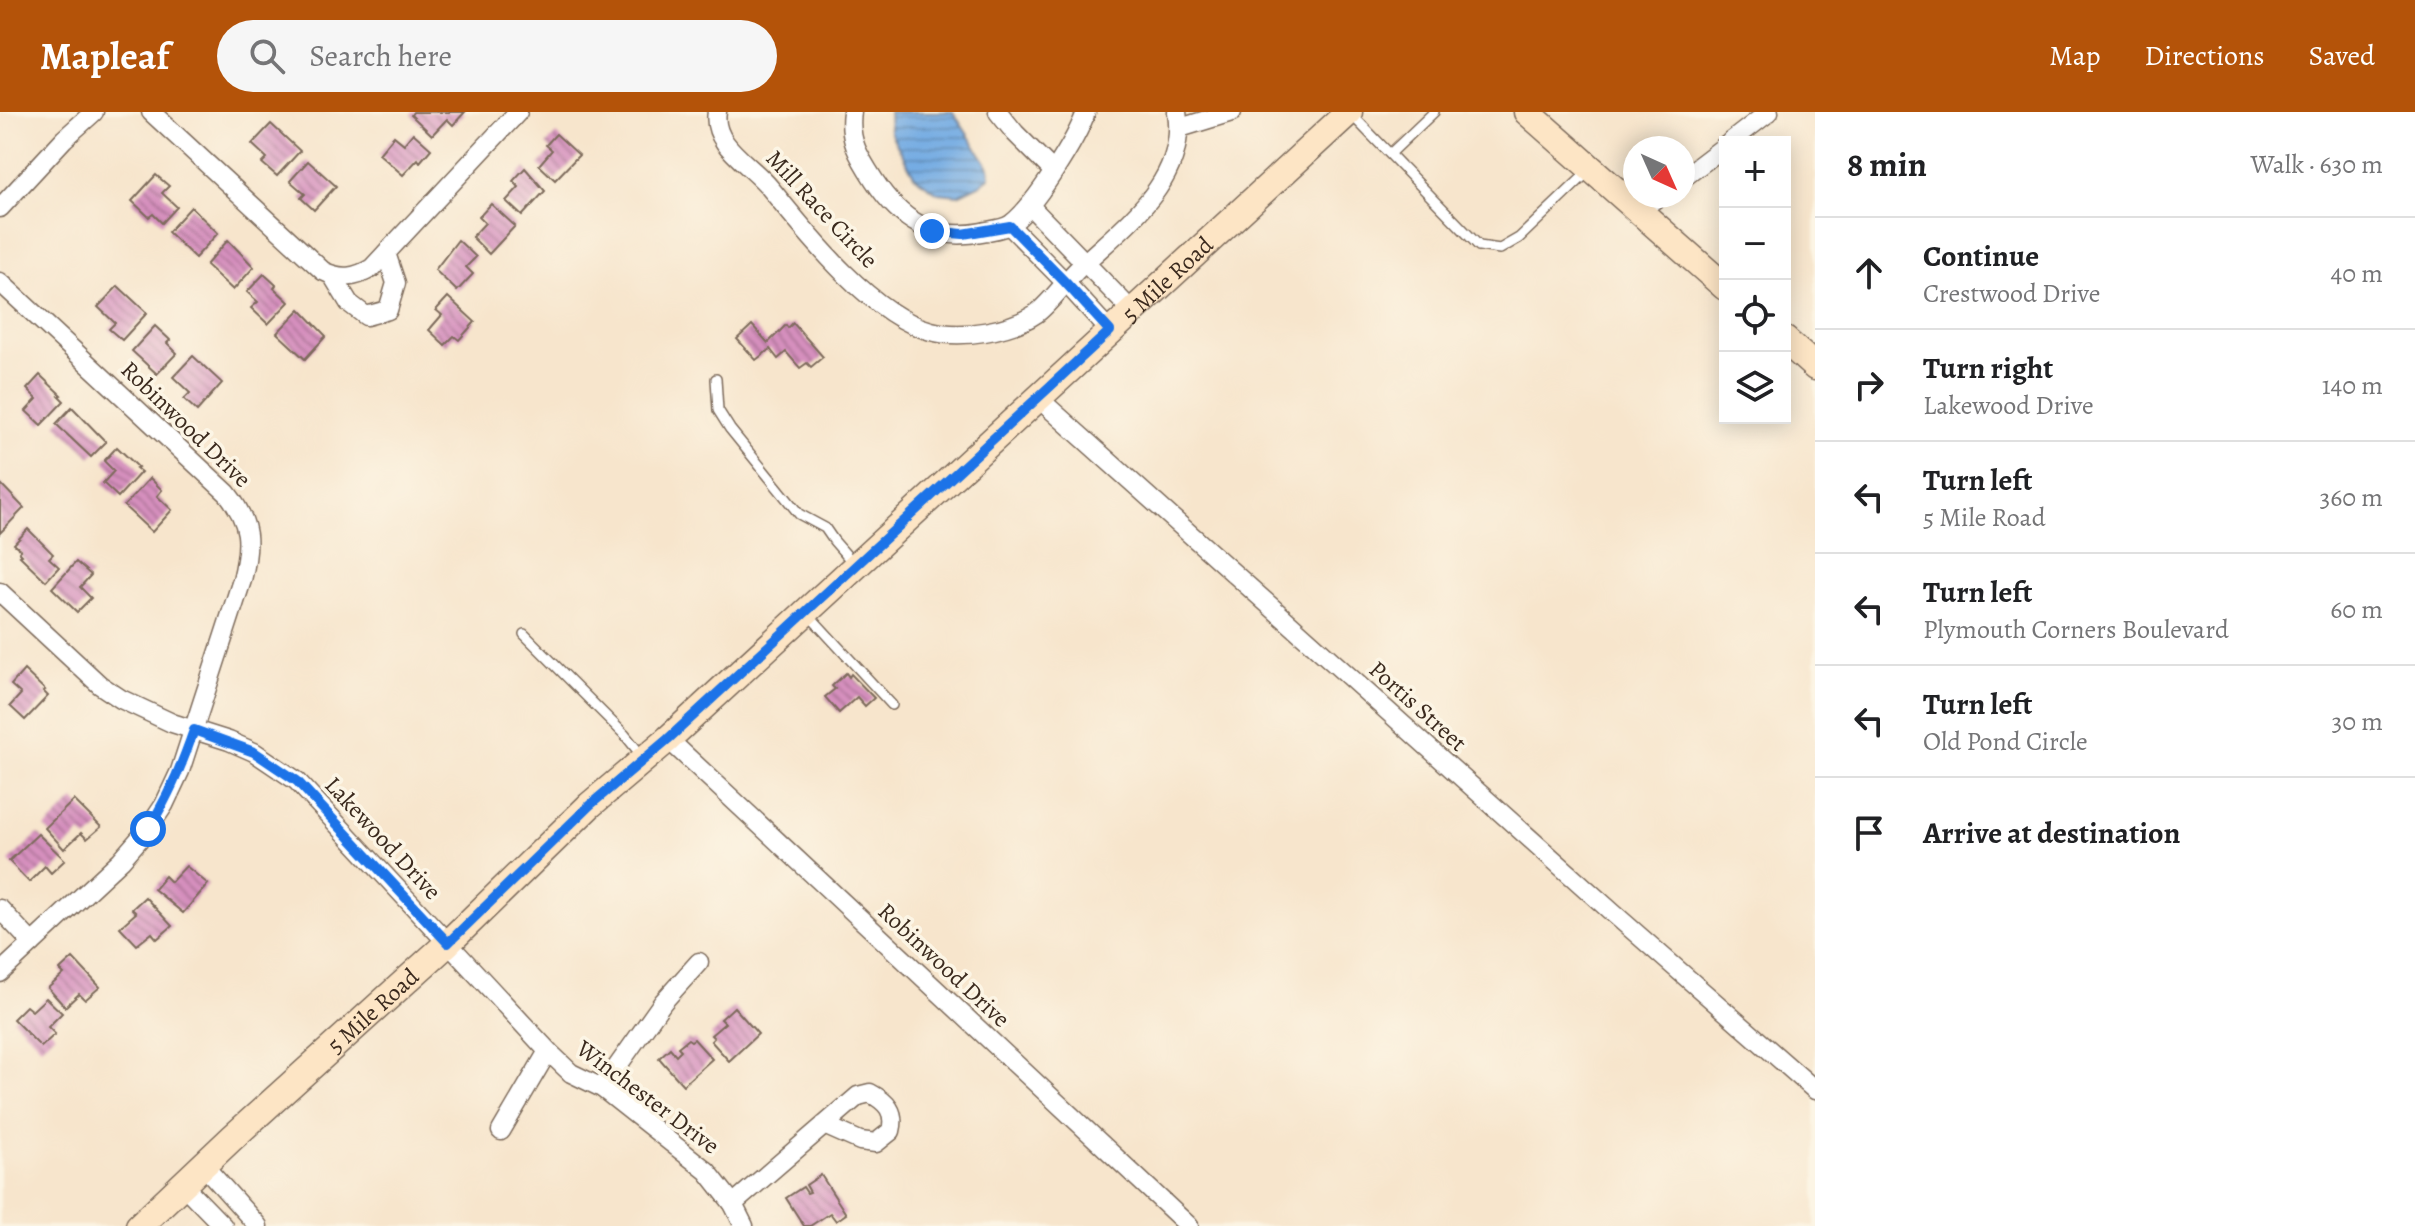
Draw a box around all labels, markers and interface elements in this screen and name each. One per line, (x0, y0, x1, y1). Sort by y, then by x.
search box (217, 20, 777, 92)
text: Mapleaf (40, 30, 169, 82)
icon: search (245, 34, 289, 78)
text: Search here (309, 36, 452, 76)
text: Map (2049, 37, 2100, 75)
text: Directions (2144, 37, 2265, 75)
text: Saved (2309, 37, 2375, 75)
north arrow (1623, 136, 1695, 208)
map controls (1719, 136, 1791, 424)
button: + (1719, 136, 1791, 208)
text: 8 min (1847, 141, 1927, 188)
street label: Mill Race Circle (759, 143, 885, 275)
text: Walk · 630 m (2251, 147, 2383, 182)
button: − (1719, 208, 1791, 280)
route end (914, 213, 950, 249)
street label: 5 Mile Road (1115, 229, 1220, 329)
text: Continue (1923, 236, 2039, 276)
icon: ahead (1847, 251, 1891, 295)
text: 40 m (2331, 256, 2383, 291)
text: Crestwood Drive (1923, 276, 2100, 311)
button: locate (1719, 280, 1791, 352)
text: Turn right (1923, 348, 2053, 388)
button: layers (1719, 352, 1791, 424)
street label: Robinwood Drive (114, 354, 258, 494)
icon: right (1847, 363, 1891, 407)
text: 140 m (2322, 368, 2383, 403)
text: Lakewood Drive (1923, 388, 2094, 423)
text: Turn left (1923, 460, 2032, 500)
icon: left (1847, 475, 1891, 519)
text: 360 m (2320, 480, 2383, 515)
text: 5 Mile Road (1923, 500, 2046, 535)
text: Turn left (1923, 572, 2032, 612)
icon: left (1847, 587, 1891, 631)
text: 60 m (2330, 592, 2383, 627)
text: Plymouth Corners Boulevard (1923, 612, 2229, 647)
street label: Portis Street (1362, 653, 1474, 759)
text: Turn left (1923, 684, 2032, 724)
icon: left (1847, 699, 1891, 743)
text: 30 m (2332, 704, 2383, 739)
text: Old Pond Circle (1923, 724, 2088, 759)
street label: Lakewood Drive (318, 769, 448, 907)
route start (130, 811, 166, 847)
icon: arrive (1847, 811, 1891, 855)
text: Arrive at destination (1923, 813, 2180, 853)
street label: Robinwood Drive (871, 895, 1017, 1035)
street label: 5 Mile Road (320, 961, 426, 1061)
street label: Winchester Drive (569, 1032, 726, 1161)

